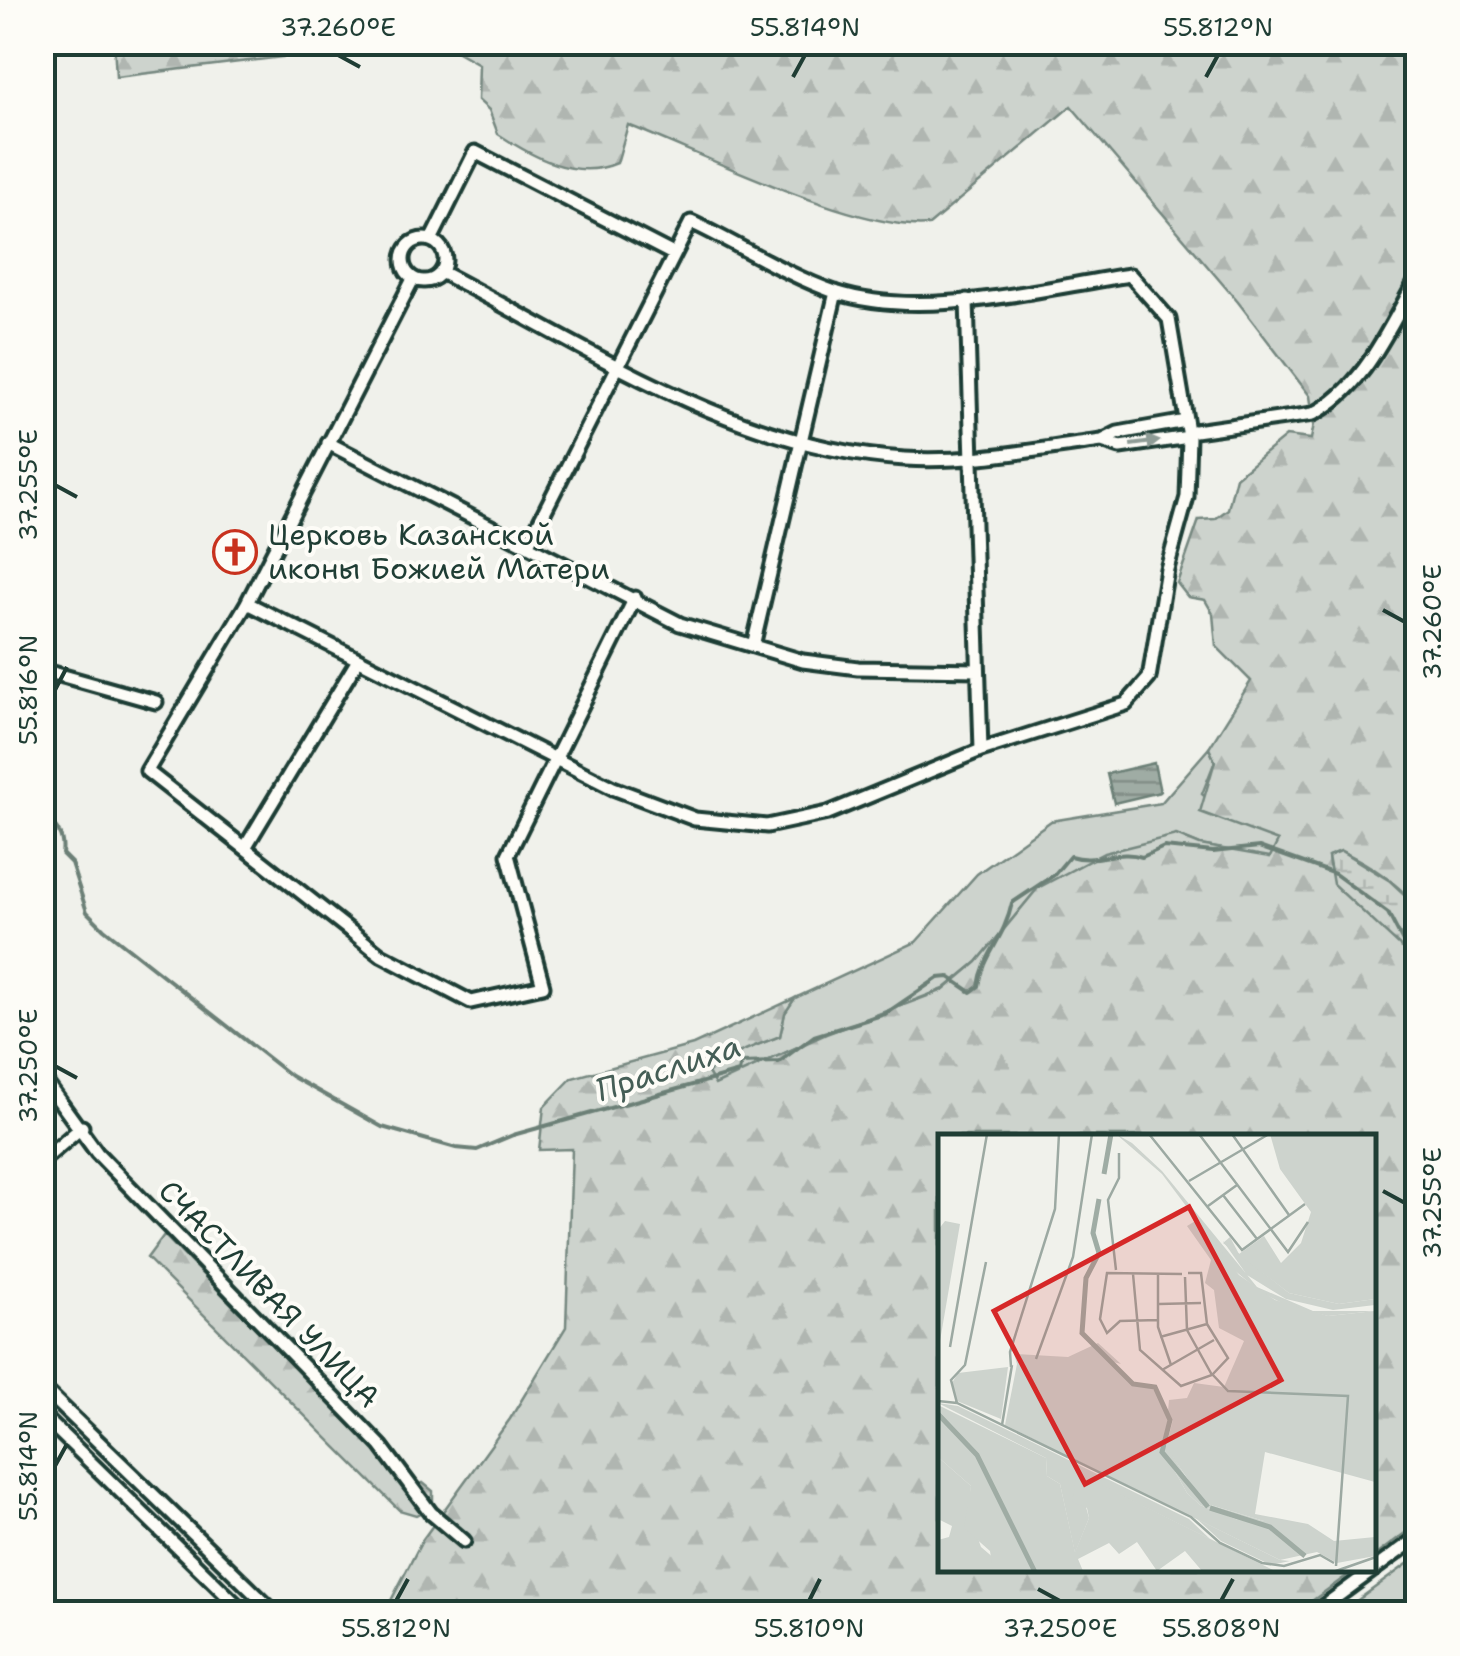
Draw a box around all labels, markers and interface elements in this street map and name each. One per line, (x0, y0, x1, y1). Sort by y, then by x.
text: 37.260°E (280, 10, 396, 44)
text: 55.814°N (750, 10, 860, 44)
text: 55.812°N (1163, 10, 1273, 44)
text: 37.255°E (11, 429, 45, 541)
one-way arrow (1130, 435, 1162, 451)
place label: Церковь Казанской иконы Божией Матери (268, 514, 610, 589)
church icon: Церковь Казанской иконы Божией Матери (212, 529, 258, 575)
text: 37.260°E (1415, 564, 1449, 680)
text: 55.816°N (11, 635, 45, 745)
text: 37.250°E (11, 1009, 45, 1123)
water label: Праслиха (590, 1024, 746, 1111)
inset map (938, 1134, 1375, 1571)
text: 37.255°E (1415, 1147, 1449, 1259)
street label: СЧАСТЛИВАЯ УЛИЦА (150, 1171, 389, 1417)
text: 55.814°N (11, 1411, 45, 1521)
text: 55.812°N (341, 1611, 451, 1645)
text: 55.810°N (754, 1611, 864, 1645)
text: 37.250°E (1003, 1611, 1117, 1645)
text: 55.808°N (1162, 1611, 1280, 1645)

